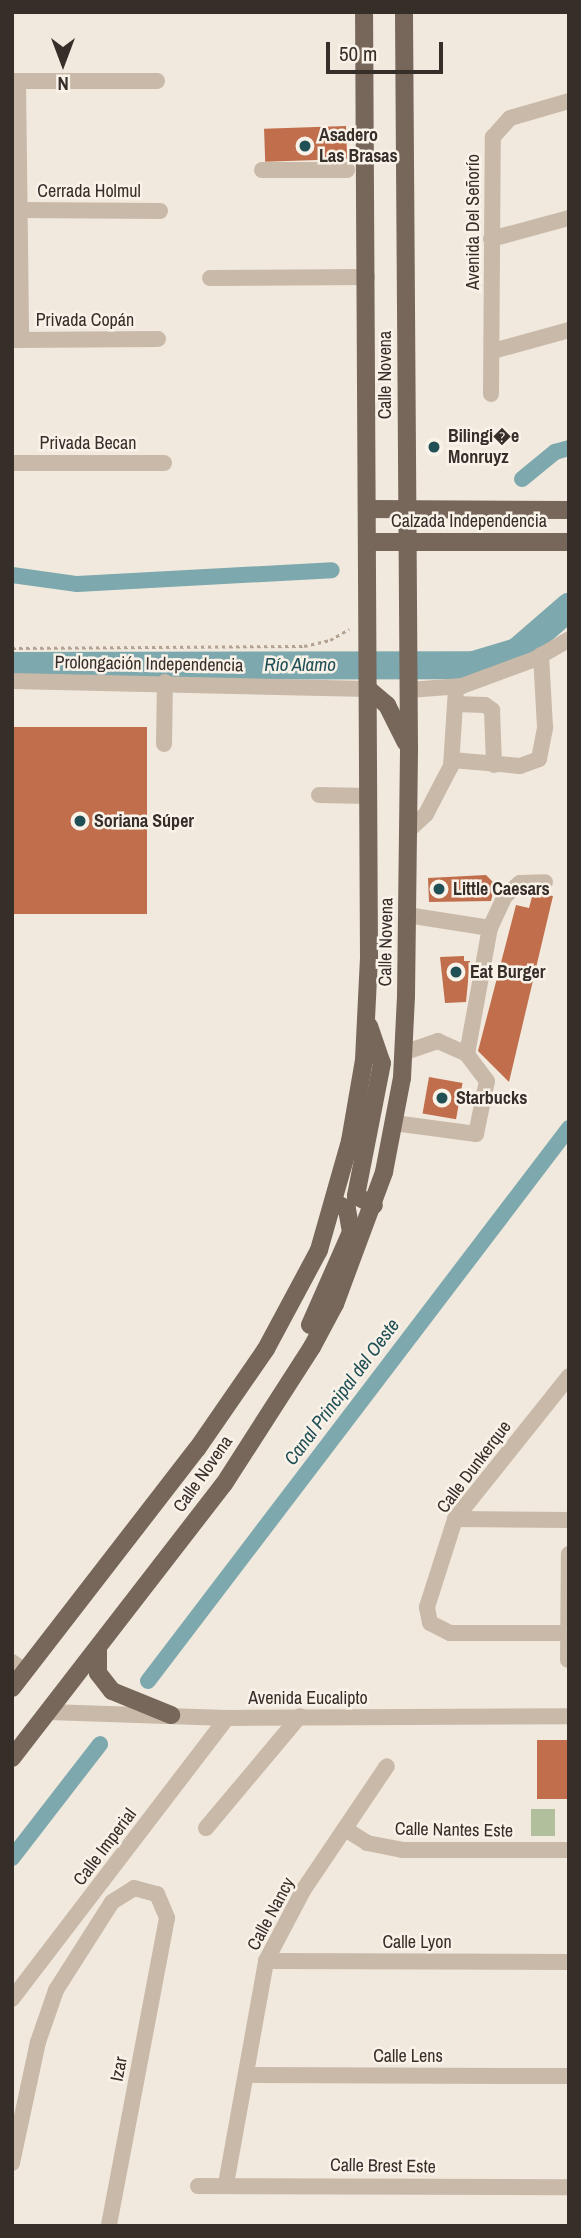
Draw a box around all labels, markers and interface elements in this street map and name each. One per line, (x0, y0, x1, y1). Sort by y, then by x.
north arrow (28, 28, 98, 98)
scale bar (329, 28, 446, 72)
text: 50 m (339, 39, 377, 68)
text: N (57, 71, 69, 97)
place label: Asadero Las Brasas (319, 125, 398, 168)
marker: Asadero Las Brasas (297, 138, 313, 154)
street label: Avenida Del Señorío (462, 154, 484, 290)
street label: Cerrada Holmul (37, 180, 141, 202)
street label: Privada Copán (36, 309, 134, 331)
street label: Calle Novena (374, 331, 396, 419)
place label: Bilingi�e Monruyz (448, 426, 519, 468)
street label: Privada Becan (40, 432, 136, 454)
marker: Bilingi�e Monruyz (426, 439, 442, 455)
street label: Calzada Independencia (391, 510, 547, 532)
street label: Prolongación Independencia (54, 652, 244, 676)
water label: Río Alamo (264, 654, 336, 676)
place label: Soriana Súper (94, 810, 194, 832)
marker: Soriana Súper (72, 813, 88, 829)
place label: Little Caesars (453, 878, 550, 900)
marker: Little Caesars (431, 881, 447, 897)
street label: Calle Novena (374, 898, 398, 986)
place label: Eat Burger (470, 961, 545, 983)
marker: Eat Burger (448, 964, 464, 980)
place label: Starbucks (456, 1087, 527, 1109)
marker: Starbucks (434, 1090, 450, 1106)
water label: Canal Principal del Oeste (279, 1314, 405, 1470)
street label: Calle Dunkerque (432, 1417, 516, 1517)
street label: Calle Novena (169, 1432, 237, 1516)
street label: Avenida Eucalipto (248, 1687, 368, 1709)
street label: Calle Imperial (69, 1804, 141, 1890)
street label: Calle Nantes Este (395, 1818, 513, 1842)
street label: Calle Nancy (243, 1874, 299, 1954)
street label: Calle Lyon (382, 1931, 452, 1953)
street label: Calle Lens (373, 2045, 443, 2067)
street label: Izar (106, 2055, 132, 2083)
street label: Calle Brest Este (330, 2154, 436, 2178)

